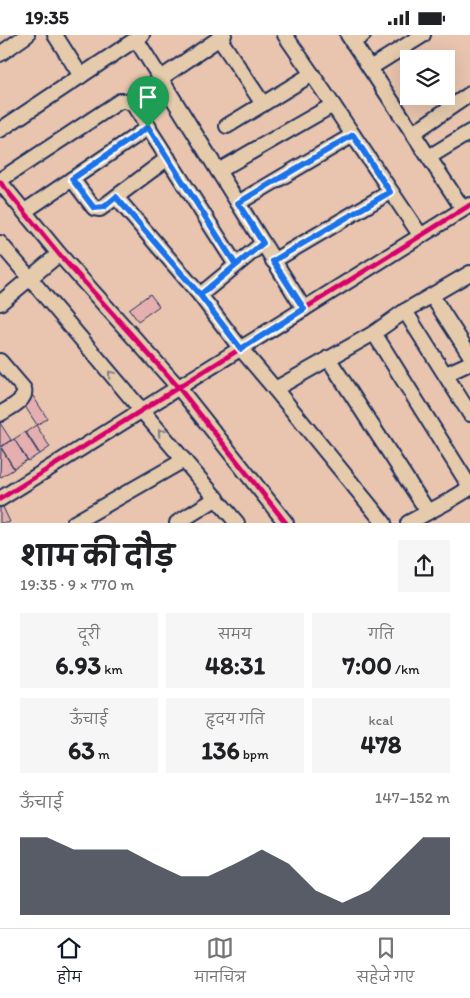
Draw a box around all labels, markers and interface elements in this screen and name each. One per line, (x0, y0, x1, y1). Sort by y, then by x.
text: 19:35 (25, 6, 69, 29)
map controls (400, 50, 455, 105)
button: layers (400, 50, 455, 105)
pin (127, 76, 169, 127)
icon: arrive (134, 83, 162, 111)
one-way arrow (107, 370, 116, 379)
one-way arrow (157, 429, 166, 438)
text: शाम की दौड़ (20, 539, 174, 573)
button: share (398, 540, 450, 592)
text: 19:35 · 9 × 770 m (20, 575, 134, 594)
text: दूरी (78, 626, 100, 643)
text: समय (218, 626, 252, 643)
text: गति (368, 626, 394, 643)
text: 6.93 (55, 650, 101, 680)
text: 48:31 (205, 650, 265, 680)
text: 7:00 (343, 650, 392, 680)
text: km (101, 661, 123, 678)
text: /km (392, 661, 419, 678)
text: ऊँचाई (70, 711, 108, 728)
text: हृदय गति (205, 711, 265, 728)
text: kcal (369, 712, 393, 729)
text: 478 (360, 729, 402, 759)
text: 63 (68, 735, 95, 765)
text: 136 (201, 735, 240, 765)
text: m (95, 746, 110, 763)
text: bpm (240, 746, 269, 763)
text: 147–152 m (375, 788, 450, 807)
text: ऊँचाई (20, 793, 63, 812)
tab: होम (55, 934, 83, 993)
tab: मानचित्र (194, 934, 246, 993)
tab: सहेजे गए (357, 934, 415, 993)

